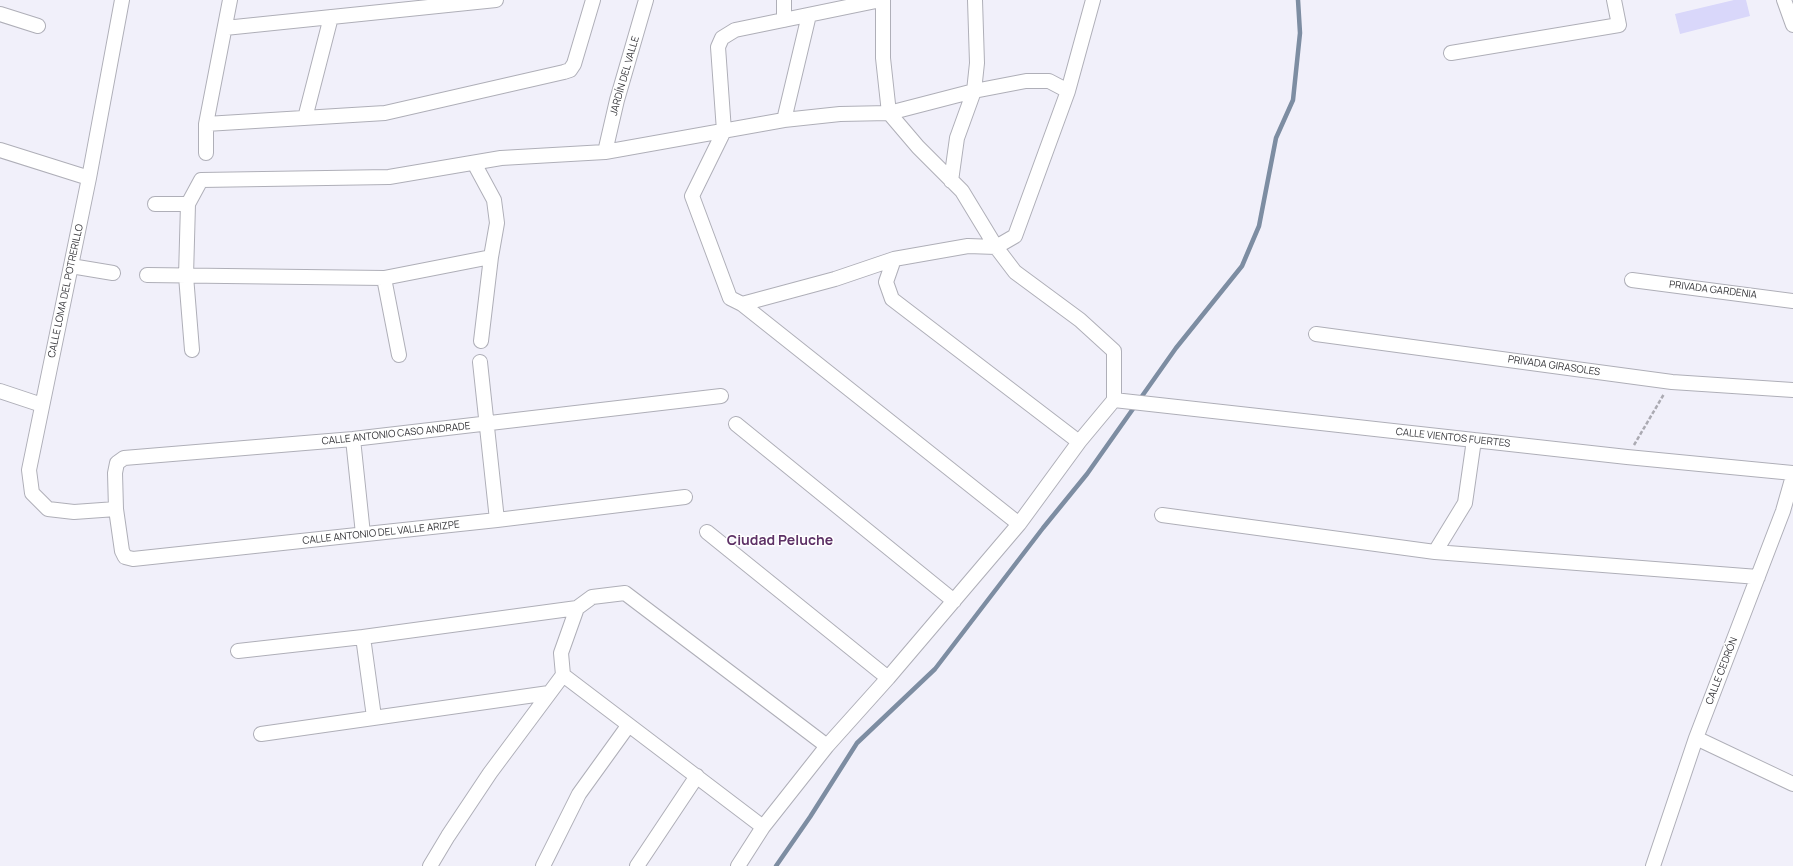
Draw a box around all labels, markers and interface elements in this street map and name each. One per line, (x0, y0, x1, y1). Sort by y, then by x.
street label: JARDÍN DEL VALLE (608, 35, 642, 117)
street label: CALLE LOMA DEL POTRERILLO (46, 223, 86, 359)
street label: PRIVADA GARDENIA (1668, 279, 1758, 301)
street label: PRIVADA GIRASOLES (1507, 354, 1601, 378)
street label: CALLE ANTONIO CASO ANDRADE (321, 420, 471, 448)
street label: CALLE VIENTOS FUERTES (1395, 426, 1511, 450)
street label: CALLE ANTONIO DEL VALLE ARIZPE (302, 519, 460, 547)
district label: Ciudad Peluche (727, 533, 833, 549)
street label: CALLE CEDRÓN (1704, 636, 1740, 706)

